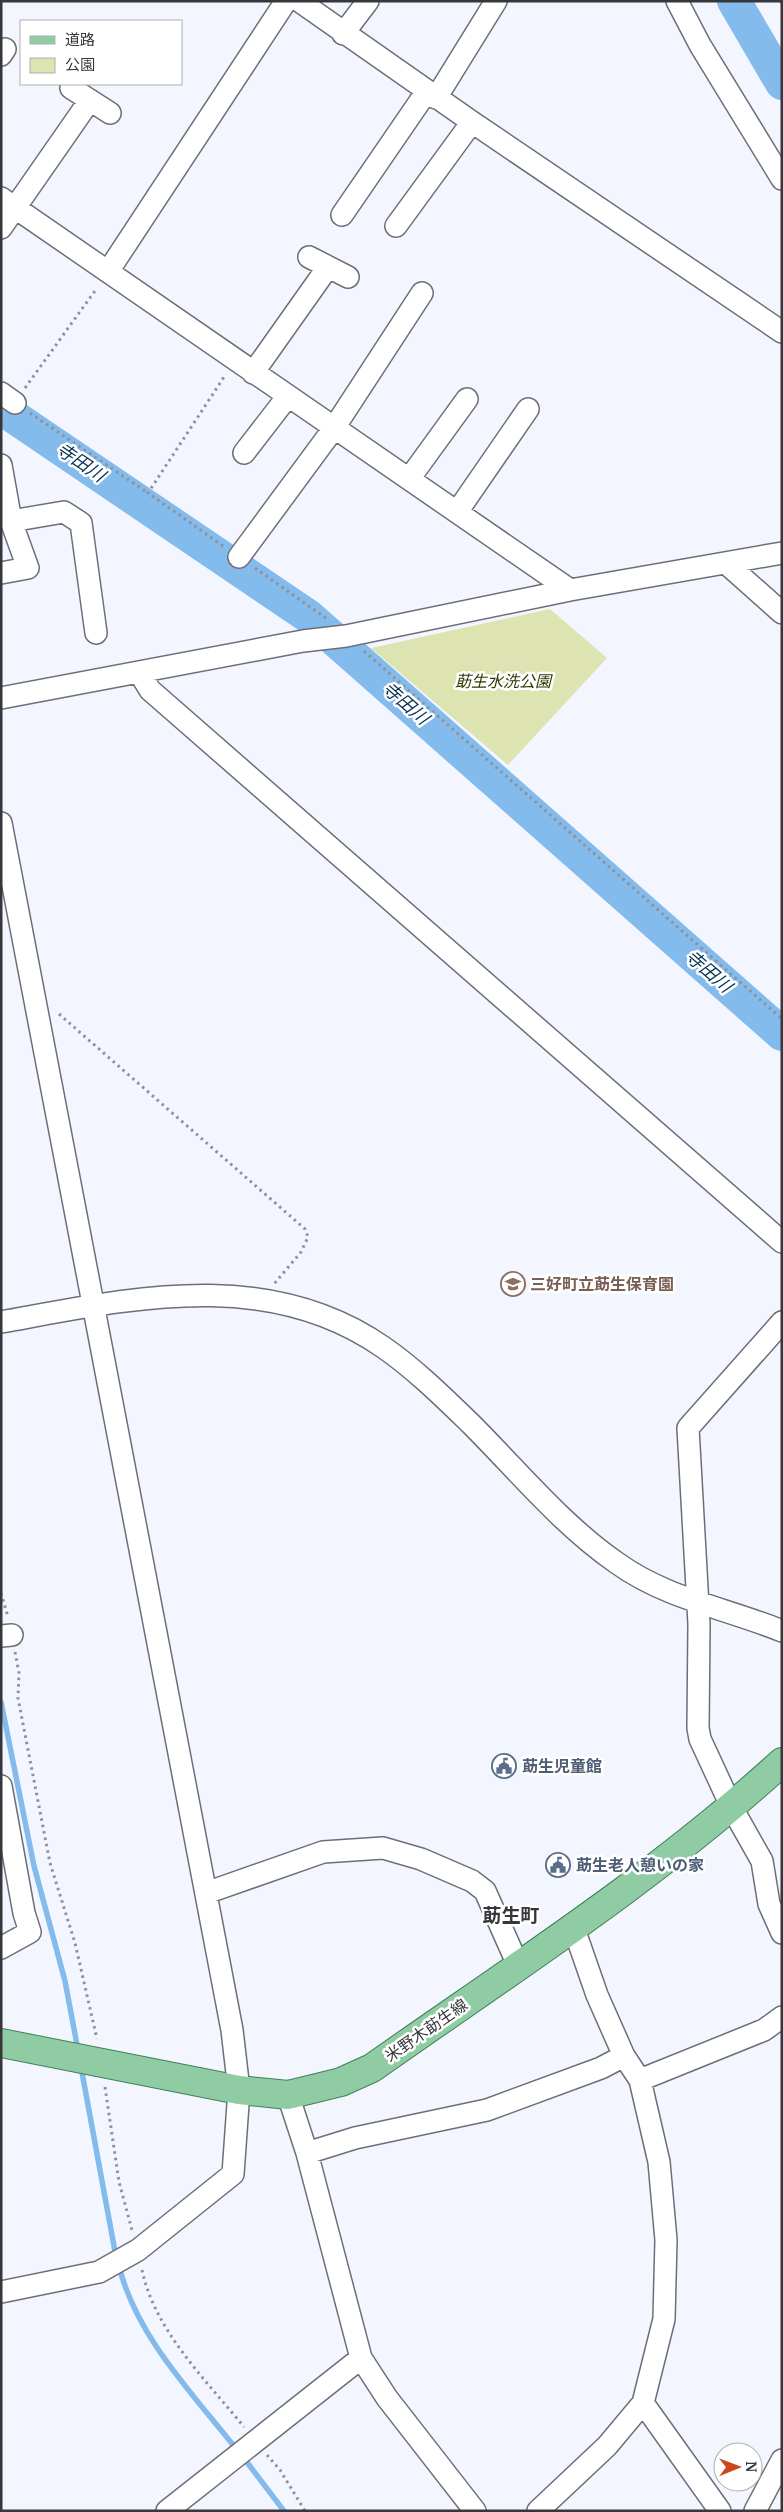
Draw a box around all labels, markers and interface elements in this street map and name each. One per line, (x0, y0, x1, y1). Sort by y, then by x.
legend (20, 20, 182, 85)
text: 道路 (65, 30, 95, 49)
text: 公園 (65, 55, 95, 74)
water label: 寺田川 (52, 437, 111, 488)
park label: 莇生水洗公園 (455, 671, 553, 691)
water label: 寺田川 (378, 677, 435, 731)
water label: 寺田川 (681, 945, 738, 999)
school or university icon: 三好町立莇生保育園 (500, 1271, 526, 1297)
place label: 三好町立莇生保育園 (530, 1274, 674, 1294)
public building icon: 莇生児童館 (491, 1753, 517, 1779)
place label: 莇生児童館 (522, 1756, 602, 1776)
public building icon: 莇生老人憩いの家 (545, 1852, 571, 1878)
place label: 莇生老人憩いの家 (576, 1855, 704, 1875)
district label: 莇生町 (482, 1903, 540, 1927)
street label: 米野木莇生線 (381, 1994, 471, 2066)
north arrow (713, 2442, 763, 2492)
text: N (742, 2461, 760, 2472)

